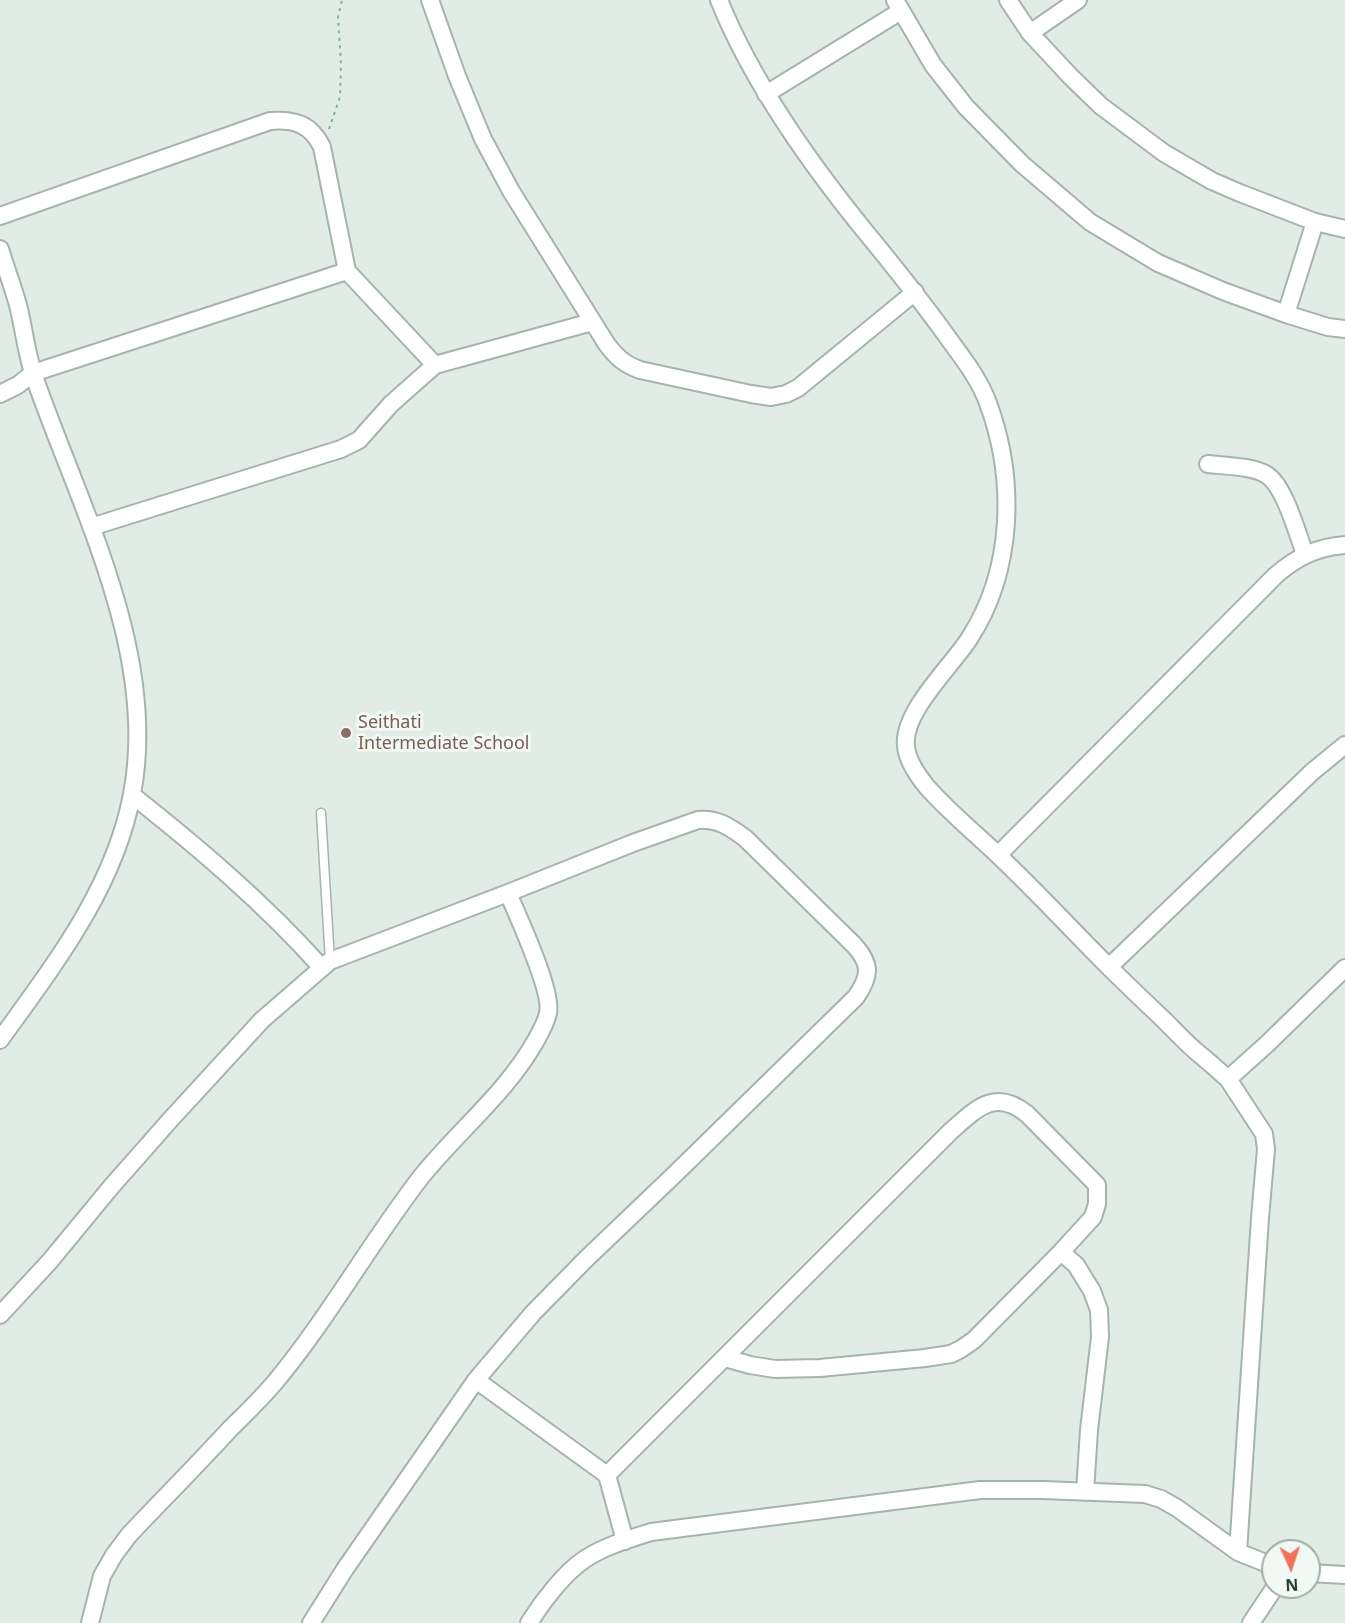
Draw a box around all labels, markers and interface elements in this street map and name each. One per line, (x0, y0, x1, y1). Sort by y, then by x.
place label: Seithati Intermediate School (358, 712, 530, 754)
marker: Seithati Intermediate School (339, 726, 353, 740)
north arrow (1261, 1539, 1321, 1599)
text: N (1285, 1574, 1299, 1596)

